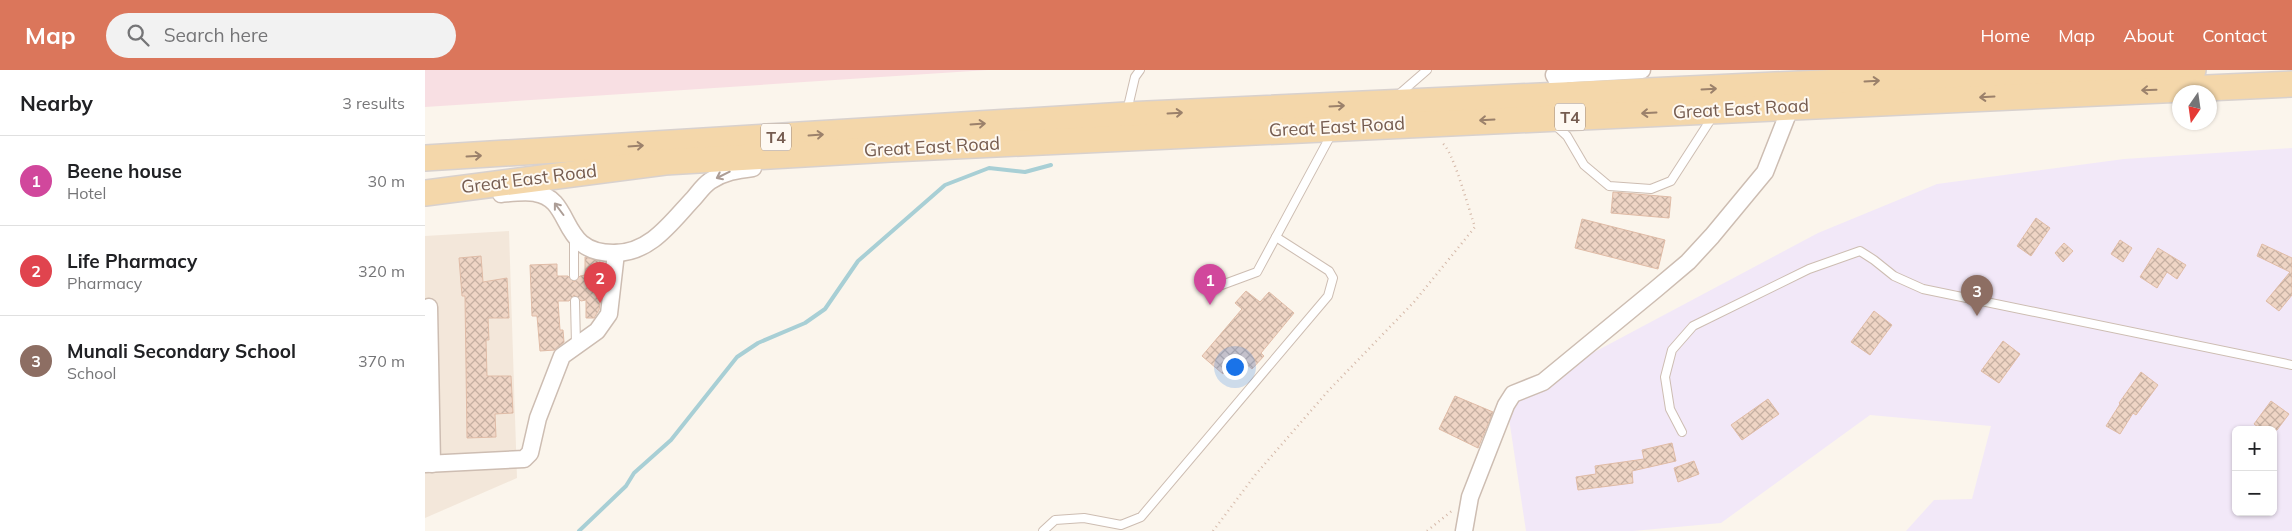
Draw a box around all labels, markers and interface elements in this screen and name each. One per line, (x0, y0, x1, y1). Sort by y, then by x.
search box (106, 13, 456, 58)
text: Map (25, 20, 76, 50)
icon: search (124, 21, 152, 49)
text: Search here (164, 23, 268, 47)
text: Home (1980, 24, 2030, 47)
text: Map (2058, 24, 2095, 47)
text: About (2123, 24, 2174, 47)
text: Contact (2202, 24, 2267, 47)
one-way arrow (1864, 77, 1880, 86)
one-way arrow (1701, 84, 1717, 94)
one-way arrow (2141, 85, 2157, 94)
north arrow (2172, 85, 2217, 130)
text: Nearby (20, 90, 93, 116)
text: 3 results (342, 93, 405, 113)
street label: Great East Road (1672, 93, 1810, 124)
one-way arrow (1979, 93, 1995, 102)
one-way arrow (1329, 101, 1345, 110)
road number: T4 (1555, 104, 1585, 131)
one-way arrow (1167, 108, 1183, 117)
one-way arrow (1642, 108, 1658, 118)
street label: Great East Road (1268, 111, 1406, 142)
one-way arrow (1479, 116, 1495, 125)
one-way arrow (969, 120, 985, 129)
road number: T4 (761, 124, 791, 150)
one-way arrow (807, 130, 823, 139)
street label: Great East Road (863, 131, 1001, 162)
one-way arrow (628, 142, 644, 151)
one-way arrow (465, 152, 481, 161)
text: Beene house (67, 159, 182, 183)
street label: Great East Road (460, 159, 598, 198)
one-way arrow (716, 170, 731, 180)
text: 1 (31, 171, 41, 191)
text: 30 m (368, 171, 405, 191)
text: Hotel (67, 183, 106, 203)
one-way arrow (554, 202, 564, 216)
text: Life Pharmacy (67, 249, 197, 273)
text: 2 (31, 261, 41, 281)
text: 320 m (358, 261, 405, 281)
pin: 2 (584, 262, 616, 303)
pin: 1 (1194, 264, 1226, 305)
text: Pharmacy (67, 273, 142, 293)
pin: 3 (1961, 275, 1993, 316)
text: Munali Secondary School (67, 339, 296, 363)
text: 3 (31, 351, 41, 371)
text: 370 m (358, 351, 405, 371)
your location (1222, 354, 1248, 380)
text: School (67, 363, 116, 383)
map controls (2232, 426, 2277, 516)
button: + (2232, 426, 2277, 471)
button: − (2232, 471, 2277, 516)

